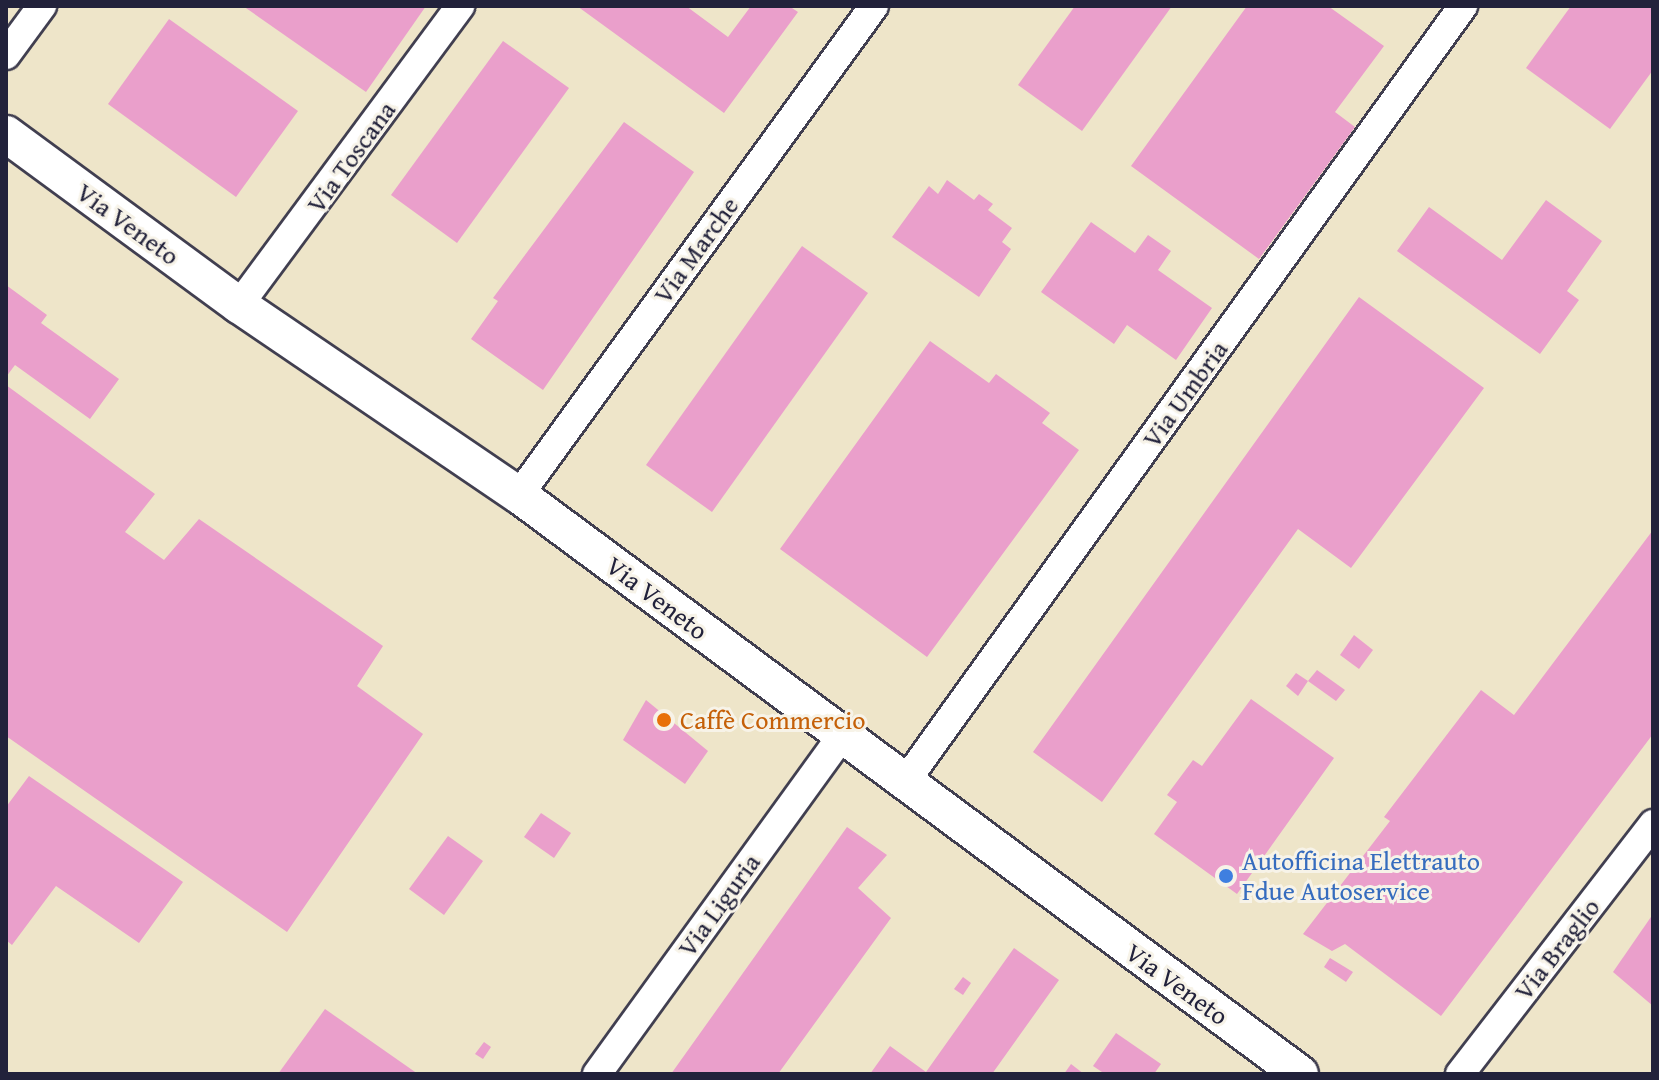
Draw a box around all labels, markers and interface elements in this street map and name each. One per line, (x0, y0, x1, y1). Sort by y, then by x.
street label: Via Toscana (300, 95, 402, 219)
street label: Via Veneto (71, 176, 185, 272)
street label: Via Marche (647, 191, 745, 309)
street label: Via Umbria (1136, 334, 1234, 454)
street label: Via Veneto (600, 550, 714, 646)
place label: Caffè Commercio (680, 704, 866, 736)
marker: Caffè Commercio (655, 711, 673, 729)
place label: Autofficina Elettrauto Fdue Autoservice (1242, 845, 1480, 906)
street label: Via Liguria (671, 847, 767, 963)
marker: Autofficina Elettrauto Fdue Autoservice (1217, 867, 1235, 885)
street label: Via Braglio (1508, 892, 1606, 1006)
street label: Via Veneto (1120, 936, 1234, 1032)

